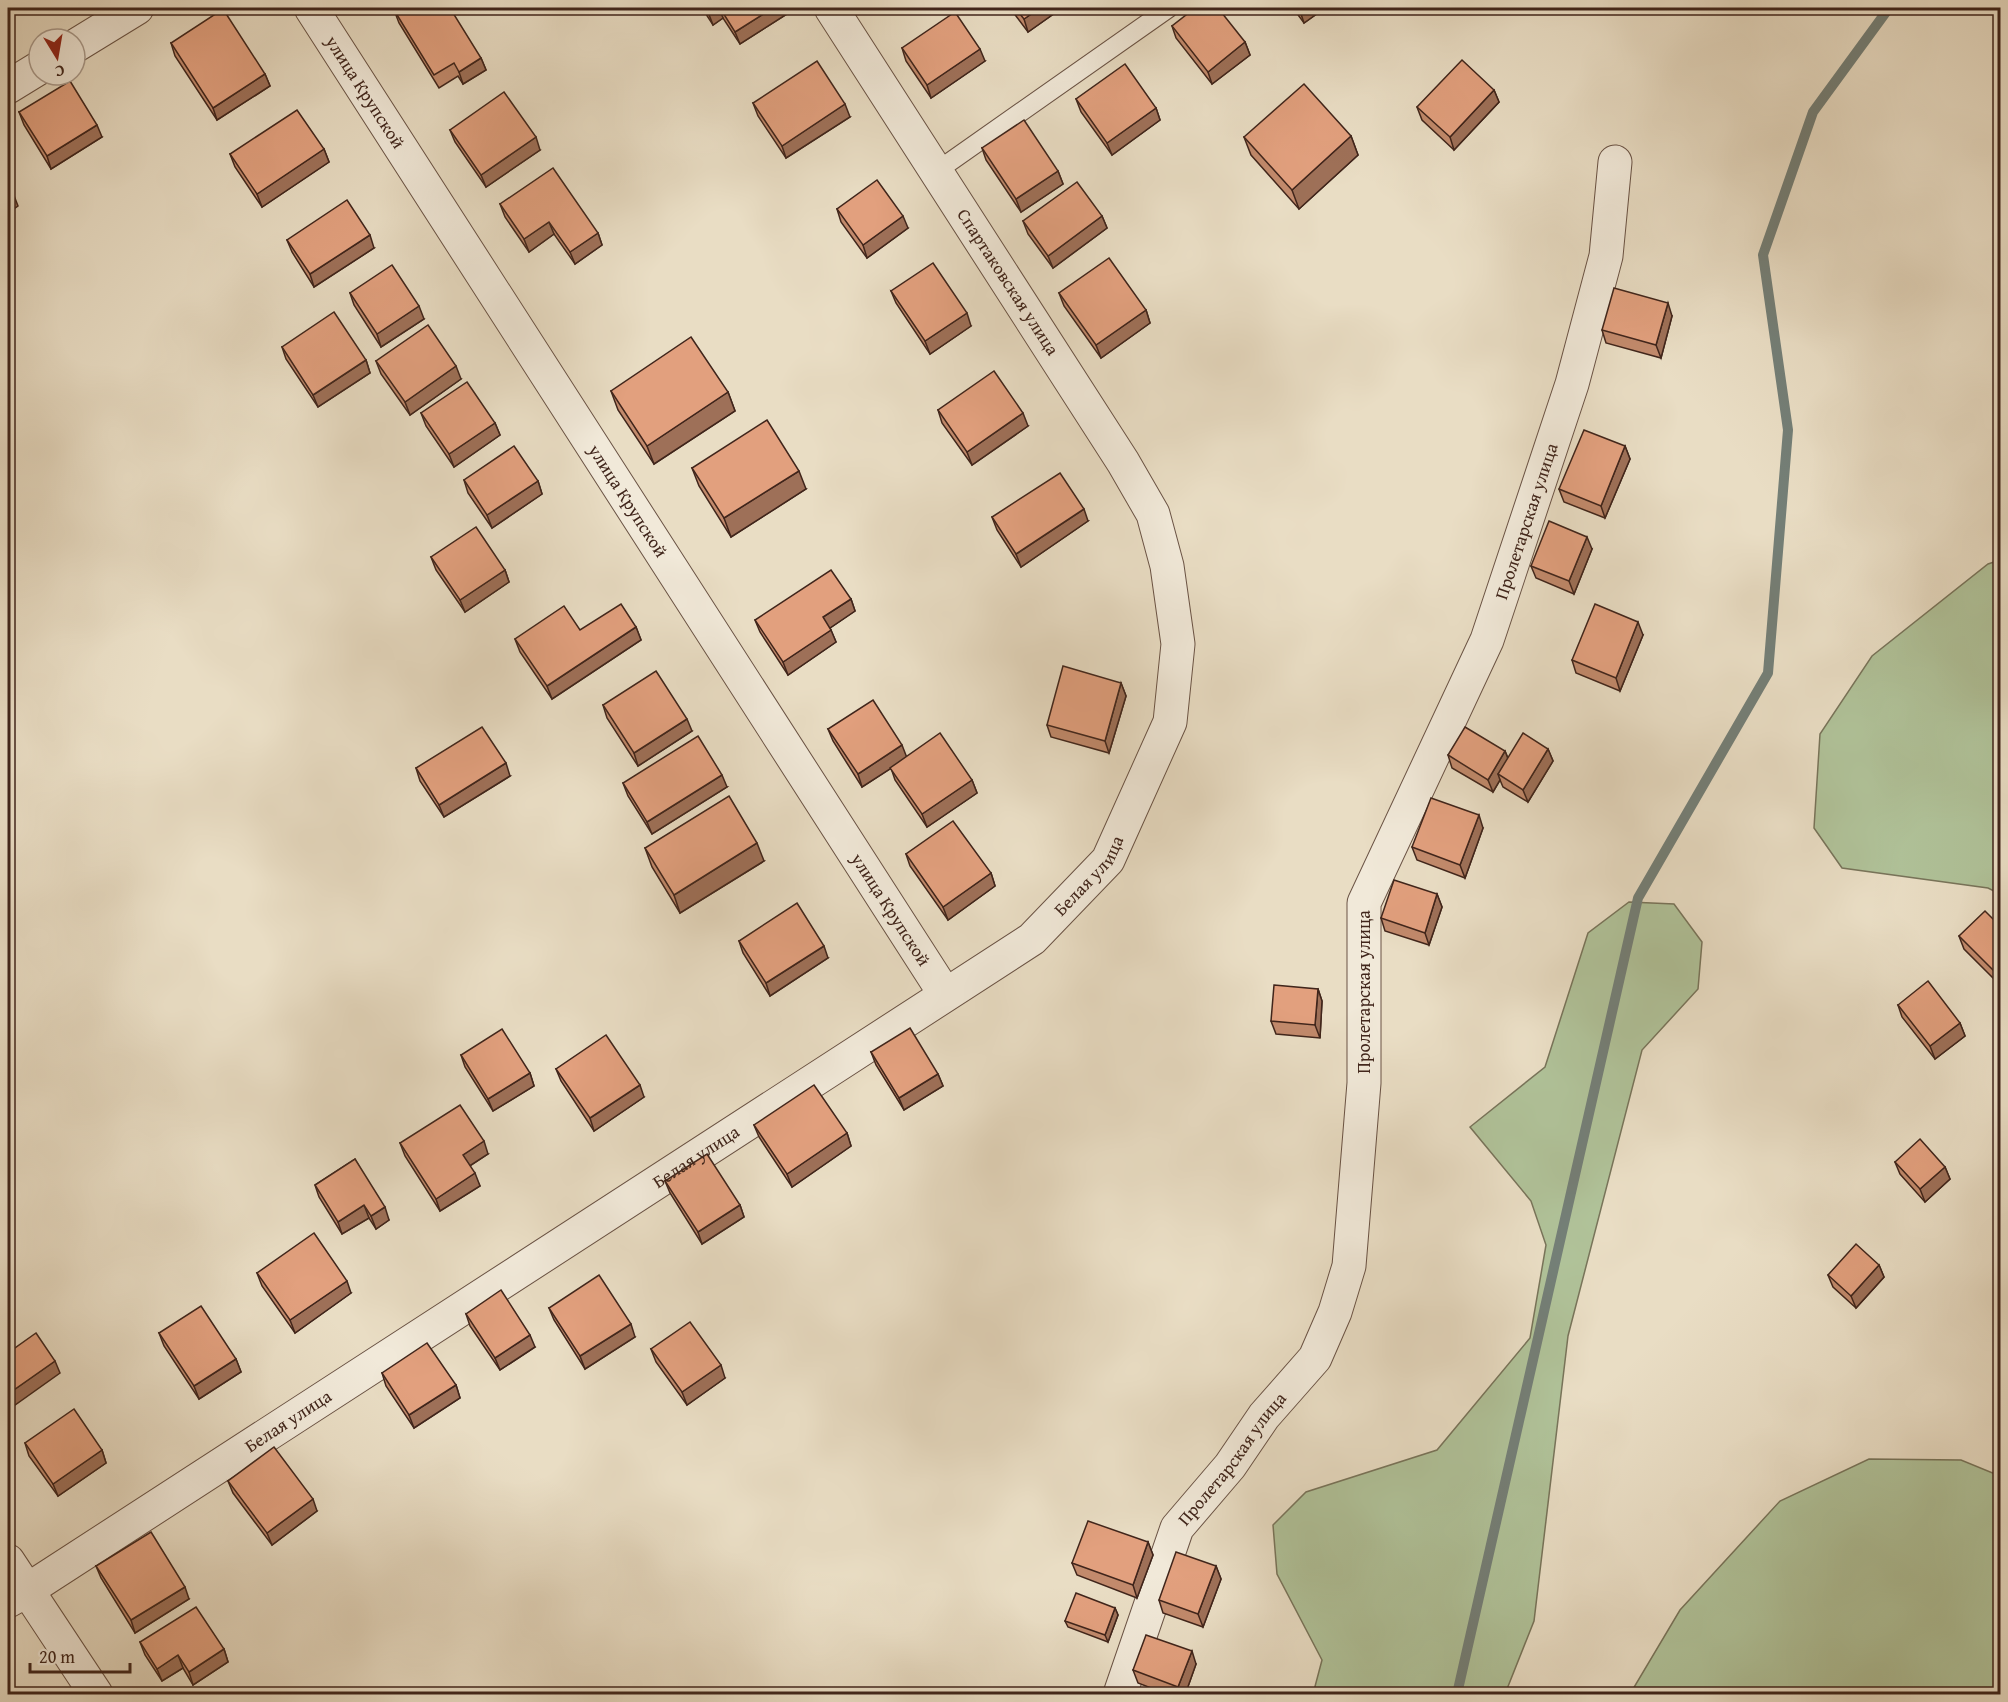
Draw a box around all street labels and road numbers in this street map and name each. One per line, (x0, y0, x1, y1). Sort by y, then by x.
street label: улица Крупской (318, 29, 412, 154)
street label: Спартаковская улица (951, 203, 1066, 361)
street label: улица Крупской (581, 438, 675, 563)
street label: Пролетарская улица (1487, 439, 1565, 603)
street label: Белая улица (1047, 831, 1130, 922)
street label: улица Крупской (844, 847, 938, 972)
street label: Пролетарская улица (1350, 910, 1377, 1074)
street label: Белая улица (647, 1118, 745, 1195)
street label: Белая улица (239, 1382, 337, 1459)
street label: Пролетарская улица (1171, 1385, 1293, 1531)

